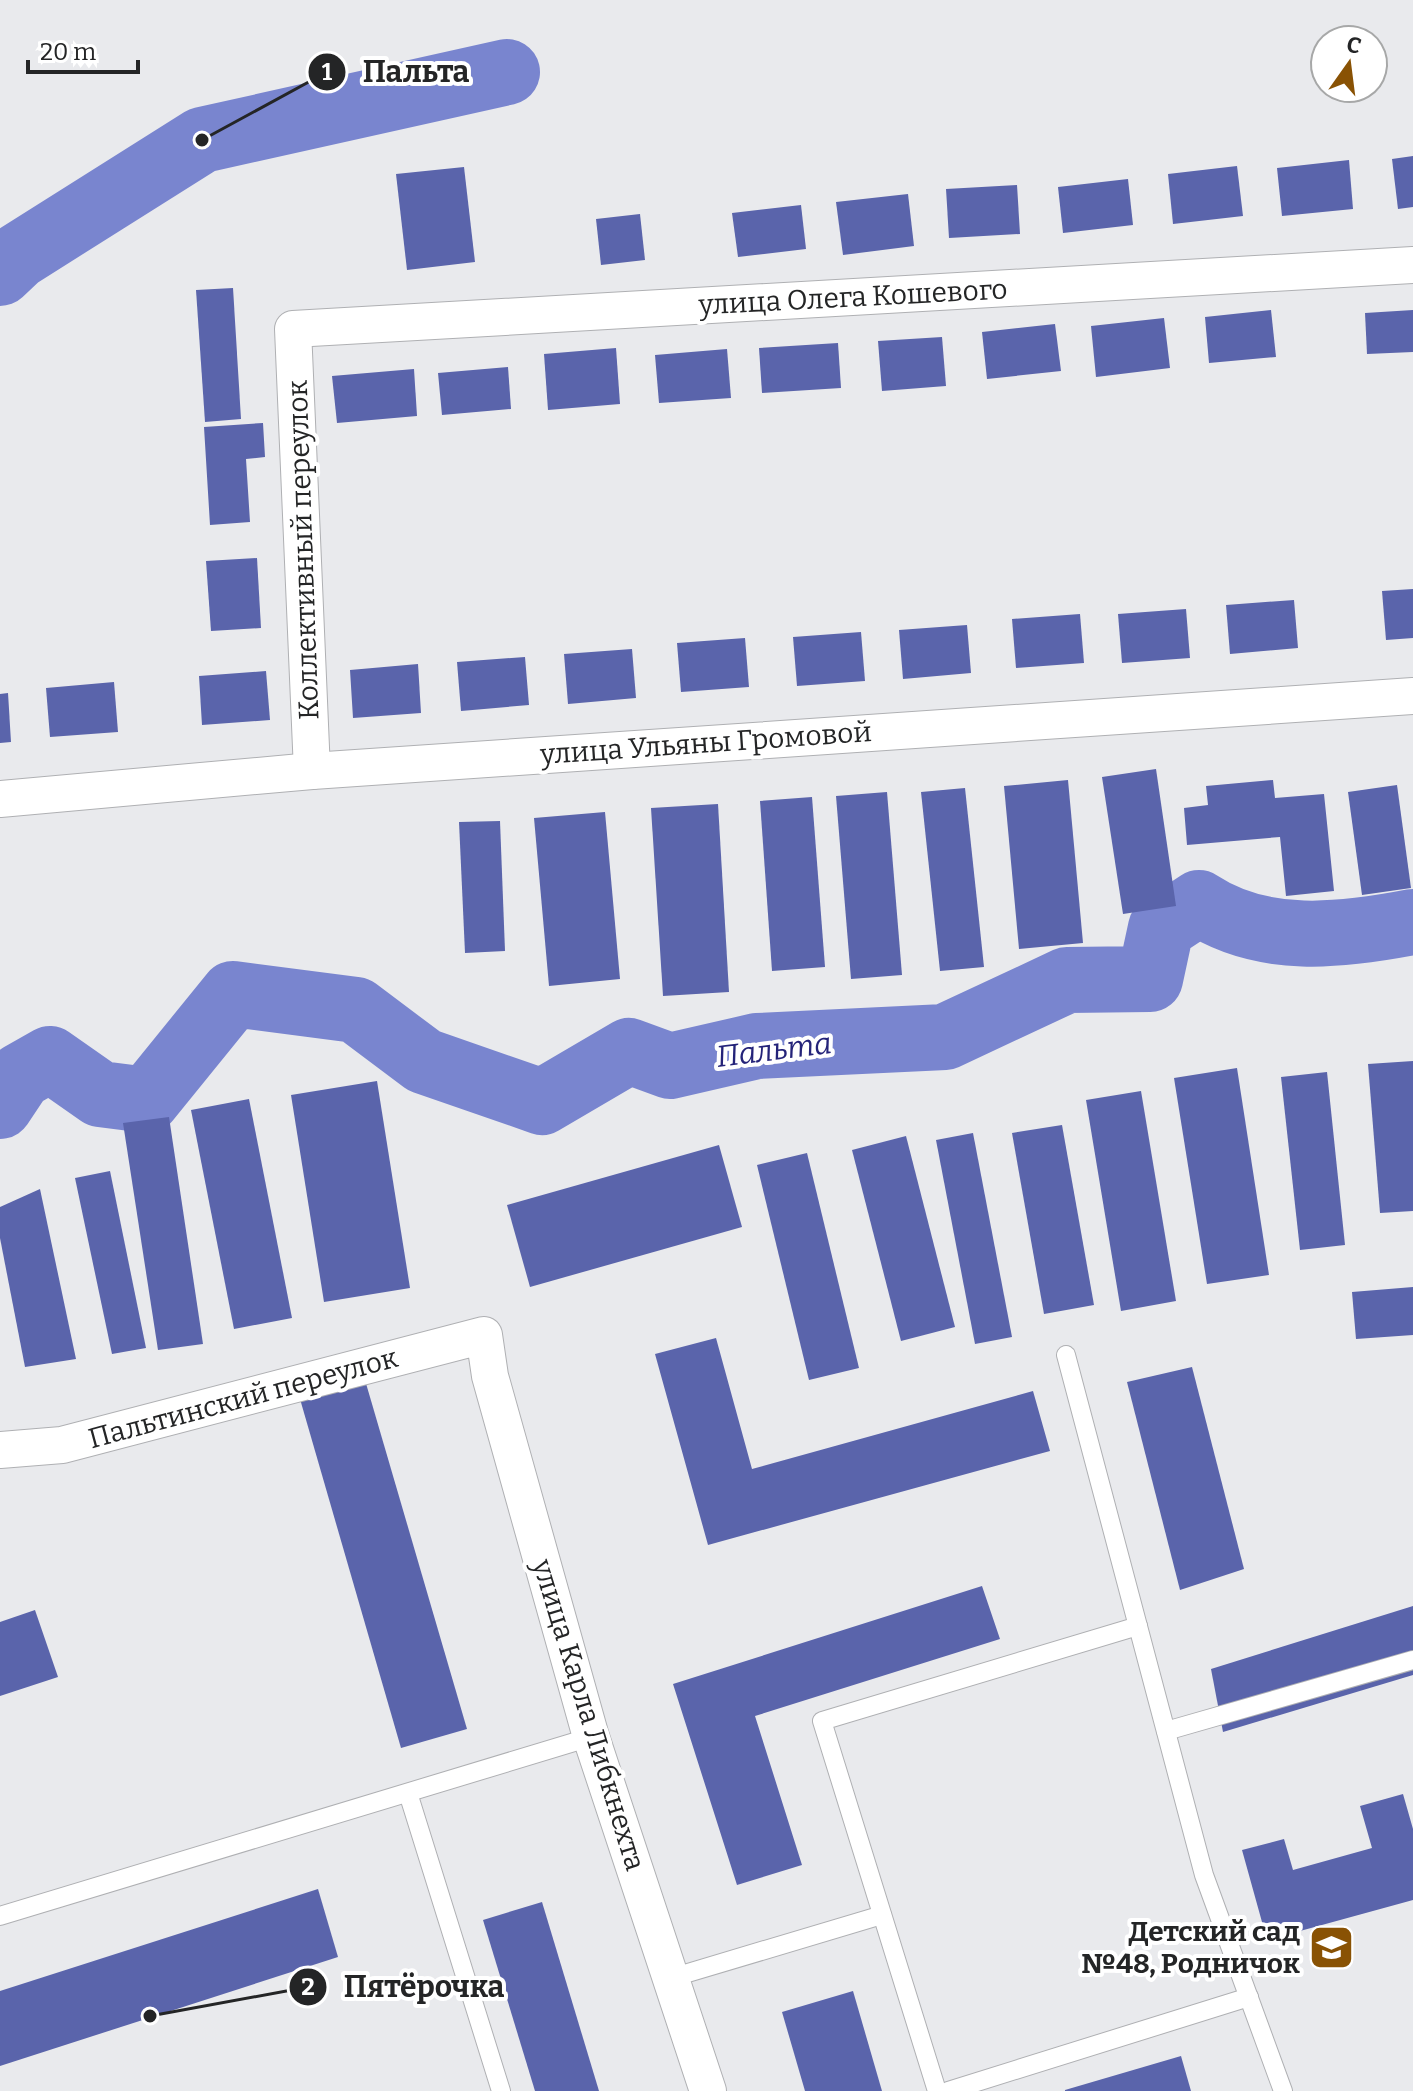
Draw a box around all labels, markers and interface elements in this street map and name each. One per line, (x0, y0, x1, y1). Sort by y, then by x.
scale bar (28, 24, 138, 74)
north arrow (1309, 24, 1389, 104)
text: С (1344, 30, 1364, 60)
text: 20 m (40, 38, 96, 66)
callout: Пальта (307, 45, 485, 99)
text: Пальта (363, 54, 470, 90)
text: 1 (322, 58, 333, 86)
street label: улица Олега Кошевого (697, 272, 1008, 322)
street label: Коллективный переулок (281, 379, 325, 720)
street label: улица Ульяны Громовой (538, 715, 873, 771)
water label: Пальта (714, 1025, 834, 1075)
street label: Пальтинский переулок (85, 1341, 402, 1455)
street label: улица Карла Либкнехта (526, 1554, 652, 1875)
place label: Детский сад №48, Родничок (1081, 1915, 1300, 1980)
school or university icon: Детский сад №48, Родничок (1307, 1923, 1355, 1971)
callout: Пятёрочка (288, 1960, 520, 2014)
text: Пятёрочка (344, 1969, 504, 2005)
text: 2 (301, 1973, 315, 2001)

